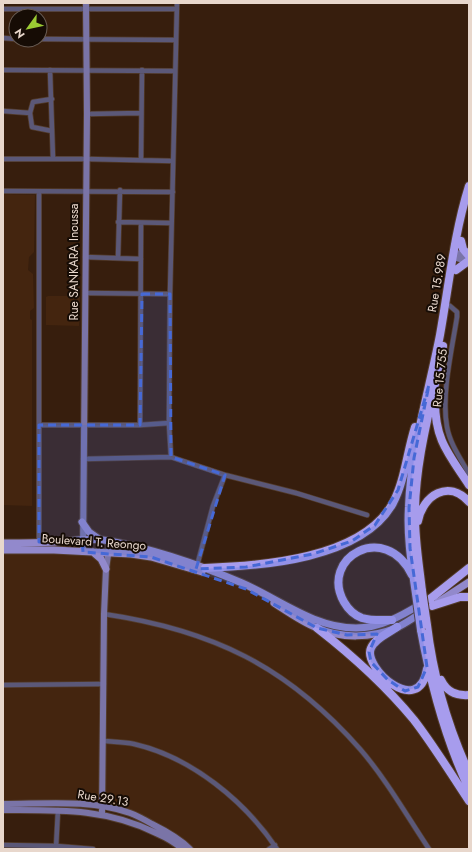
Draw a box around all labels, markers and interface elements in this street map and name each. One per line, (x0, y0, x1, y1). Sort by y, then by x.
north arrow (8, 8, 48, 48)
text: N (11, 25, 29, 41)
street label: Rue SANKARA Inoussa (65, 203, 83, 321)
street label: Rue 15.989 (423, 252, 451, 314)
street label: Rue 15.755 (428, 348, 452, 408)
street label: Boulevard T. Reongo (41, 529, 147, 555)
street label: Rue 29.13 (76, 785, 130, 811)

